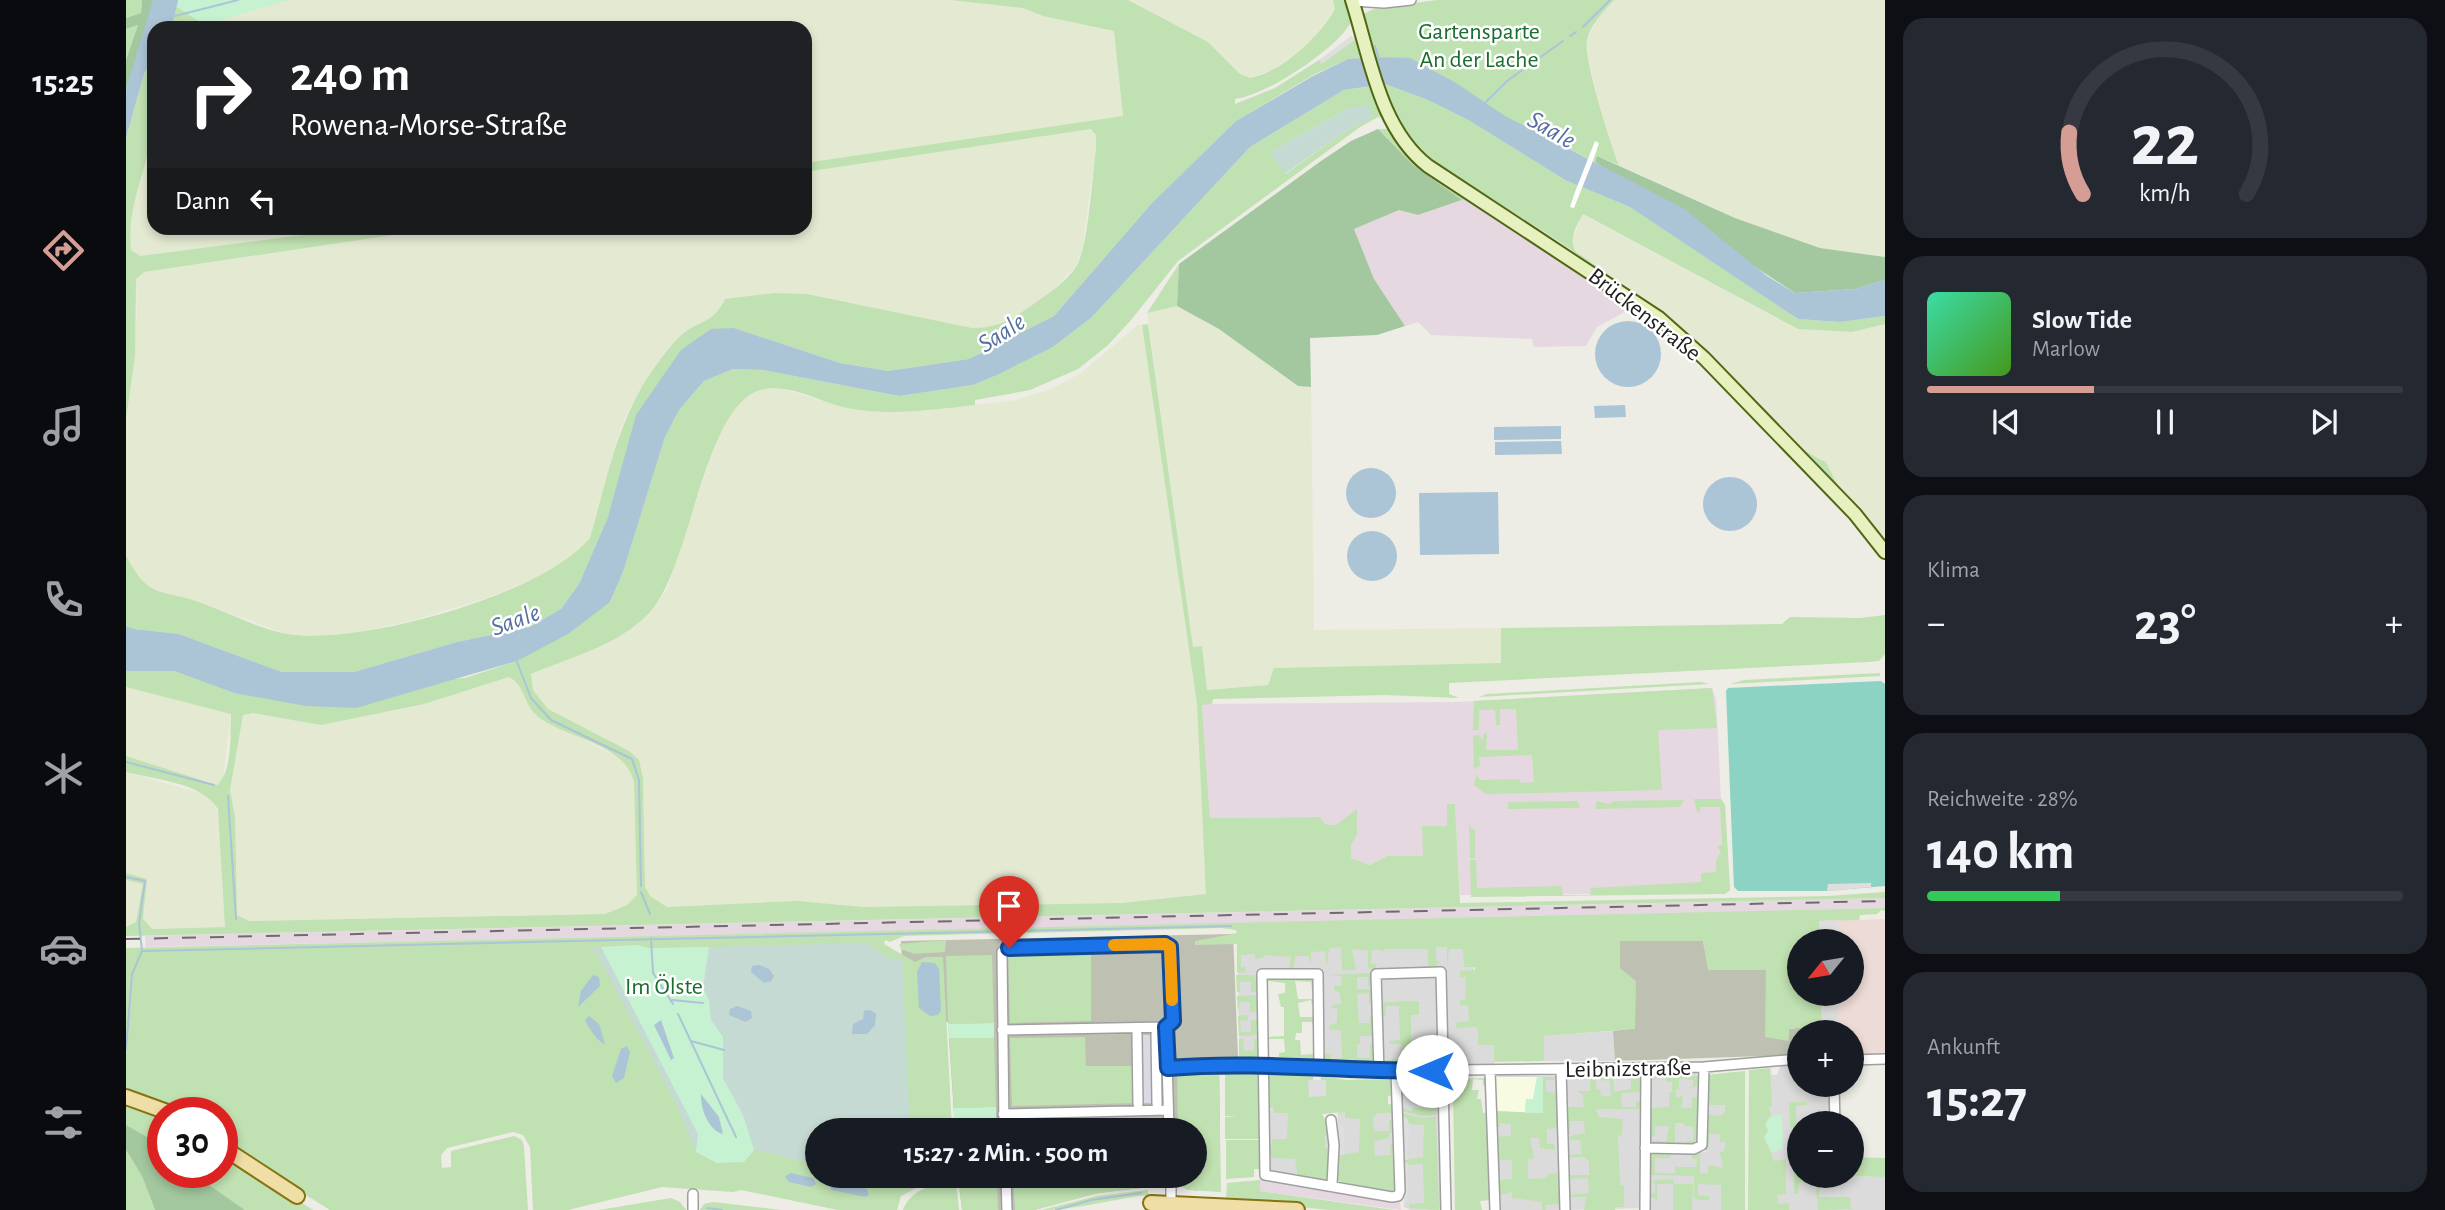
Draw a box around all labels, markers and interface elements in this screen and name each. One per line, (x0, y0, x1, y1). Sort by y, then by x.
park label: Gartensparte An der Lache (1418, 20, 1540, 72)
icon: right (175, 49, 266, 140)
text: 240 m (290, 51, 410, 100)
text: 15:25 (32, 66, 94, 98)
water label: Saale (1523, 106, 1580, 154)
text: 22 (2131, 107, 2199, 180)
text: Rowena-Morse-Straße (290, 109, 567, 141)
text: km/h (2139, 181, 2191, 206)
icon: left (244, 182, 282, 220)
text: Dann (175, 188, 230, 214)
icon: directions (39, 226, 88, 275)
street label: Brückenstraße (1584, 264, 1705, 366)
text: Slow Tide (2032, 307, 2132, 333)
water label: Saale (973, 308, 1030, 357)
text: Marlow (2032, 338, 2100, 361)
icon: music (39, 401, 88, 450)
icon: previous (1987, 403, 2025, 441)
icon: pause (2146, 403, 2184, 441)
icon: next (2305, 403, 2343, 441)
text: Klima (1927, 559, 1980, 582)
icon: phone (39, 575, 88, 624)
text: 23° (2134, 597, 2196, 649)
water label: Saale (487, 599, 544, 641)
text: − (1927, 605, 1945, 643)
text: + (2385, 605, 2403, 643)
icon: climate (39, 749, 88, 798)
text: Reichweite · 28% (1927, 788, 2078, 811)
text: 140 km (1927, 826, 2075, 878)
pin (979, 876, 1039, 948)
icon: arrive (990, 887, 1028, 925)
icon: car (39, 924, 88, 973)
north arrow (1787, 929, 1864, 1006)
map controls (1787, 929, 1864, 1188)
park label: Im Ölste (625, 974, 703, 999)
button: + (1787, 1020, 1864, 1097)
position arrow (1395, 1034, 1469, 1108)
text: Ankunft (1927, 1036, 2000, 1059)
street label: Leibnizstraße (1565, 1056, 1691, 1082)
text: 15:27 (1927, 1074, 2027, 1126)
speed limit sign: 30 (147, 1097, 238, 1188)
icon: filters (39, 1098, 88, 1147)
button: − (1787, 1111, 1864, 1188)
text: 15:27 · 2 Min. · 500 m (904, 1140, 1108, 1166)

